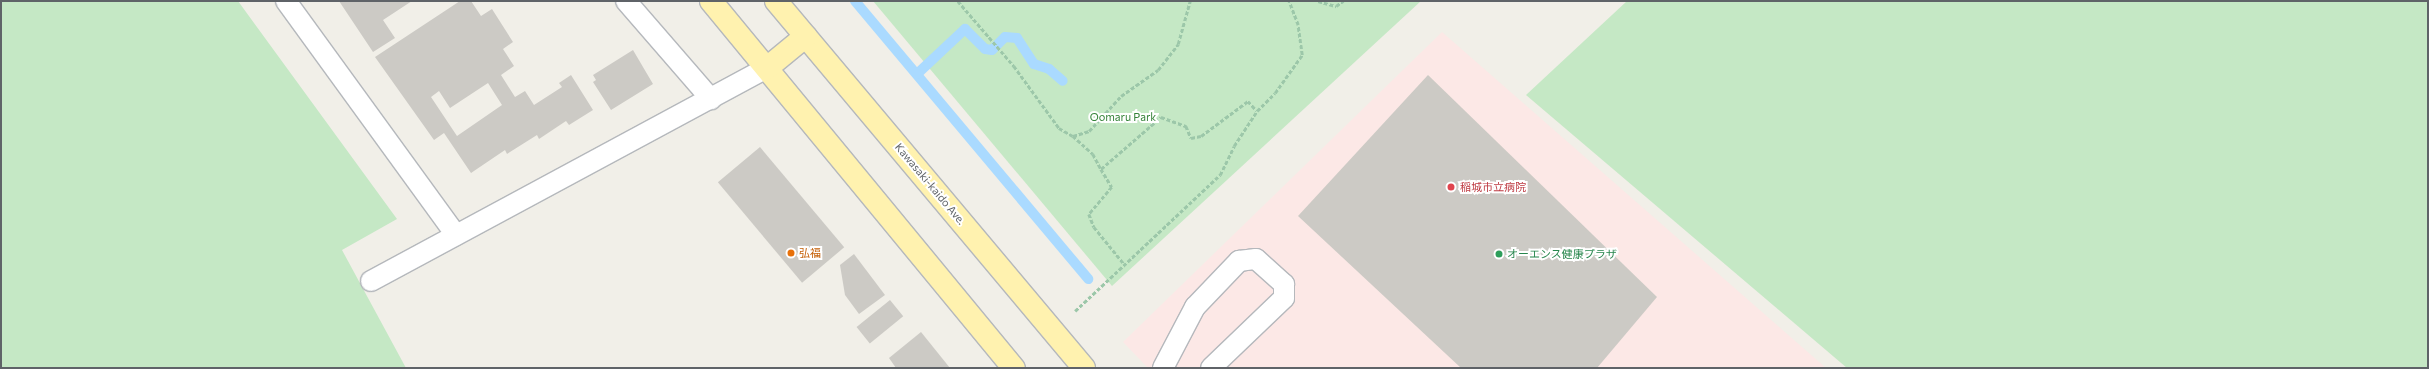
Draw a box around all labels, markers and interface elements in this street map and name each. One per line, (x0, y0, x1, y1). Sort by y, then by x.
park label: Oomaru Park (1090, 110, 1156, 124)
street label: Kawasaki-kaido Ave. (892, 141, 968, 227)
place label: 稲城市立病院 (1460, 180, 1526, 194)
marker: 稲城市立病院 (1445, 181, 1457, 193)
place label: 弘福 (799, 246, 821, 260)
place label: オーエンス健康プラザ (1507, 247, 1617, 261)
marker: 弘福 (786, 248, 796, 258)
marker: オーエンス健康プラザ (1494, 249, 1504, 259)

